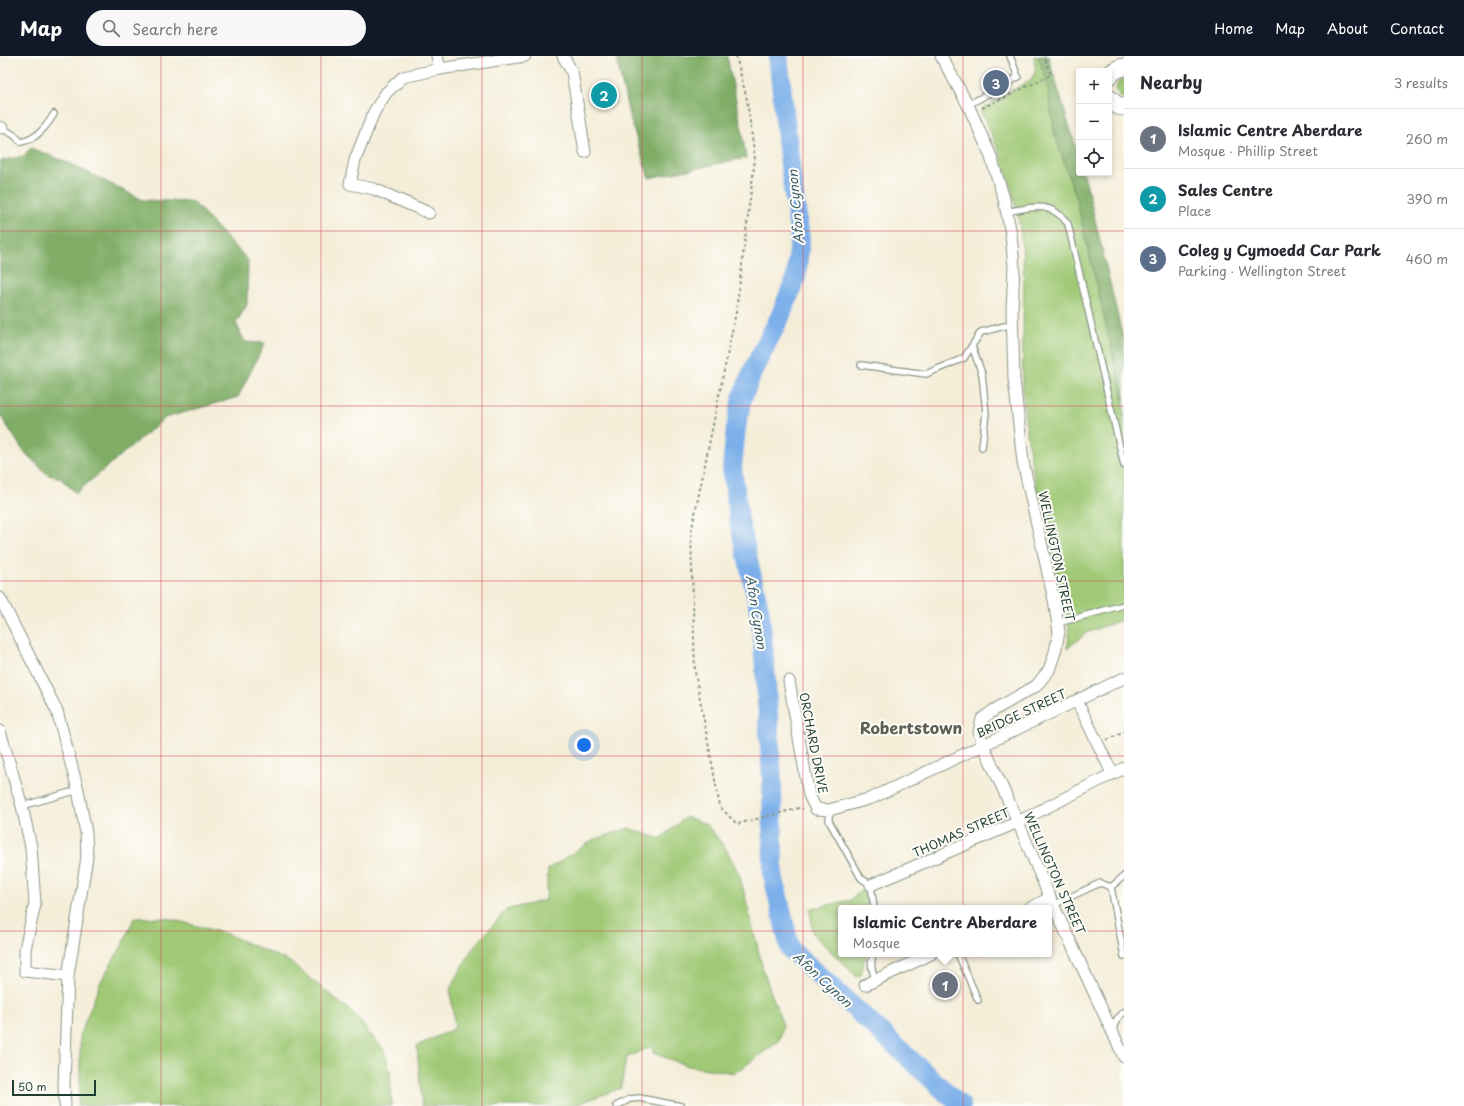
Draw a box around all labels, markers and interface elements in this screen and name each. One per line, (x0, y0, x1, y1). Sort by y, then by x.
search box (86, 10, 366, 46)
text: Map (20, 14, 62, 42)
icon: search (100, 17, 122, 39)
text: Search here (132, 17, 218, 40)
text: Home (1214, 18, 1253, 39)
text: Map (1275, 18, 1305, 39)
text: About (1327, 18, 1368, 39)
text: Contact (1390, 18, 1444, 39)
pin: 3 (983, 68, 1009, 98)
map controls (1076, 68, 1112, 176)
button: + (1076, 68, 1112, 104)
text: Nearby (1140, 69, 1202, 95)
text: 3 results (1394, 73, 1448, 92)
pin: 2 (591, 80, 617, 110)
button: − (1076, 104, 1112, 140)
text: Islamic Centre Aberdare (1178, 118, 1362, 141)
text: 1 (1150, 129, 1156, 148)
text: 260 m (1406, 129, 1448, 148)
button: locate (1076, 140, 1112, 176)
text: Mosque · Phillip Street (1178, 141, 1318, 160)
water label: Afon Cynon (782, 168, 808, 245)
text: Sales Centre (1178, 178, 1273, 201)
text: 2 (1148, 189, 1158, 208)
text: 390 m (1406, 189, 1448, 208)
text: Place (1178, 201, 1211, 220)
text: Coleg y Cymoedd Car Park (1178, 238, 1381, 261)
text: 3 (1149, 249, 1157, 268)
text: 460 m (1405, 249, 1448, 268)
text: Parking · Wellington Street (1178, 261, 1346, 280)
street label: WELLINGTON STREET (1034, 489, 1080, 624)
water label: Afon Cynon (742, 574, 772, 651)
street label: BRIDGE STREET (973, 684, 1070, 742)
street label: ORCHARD DRIVE (795, 691, 833, 795)
district label: Robertstown (860, 715, 962, 739)
your location (574, 735, 594, 755)
street label: THOMAS STREET (910, 802, 1013, 861)
street label: WELLINGTON STREET (1020, 809, 1091, 938)
popup (838, 905, 1052, 957)
text: Islamic Centre Aberdare (853, 910, 1037, 933)
text: Mosque (853, 933, 900, 952)
water label: Afon Cynon (789, 947, 857, 1012)
pin: 1 (932, 970, 958, 1000)
scale bar (12, 1078, 96, 1097)
text: 50 m (18, 1078, 47, 1095)

